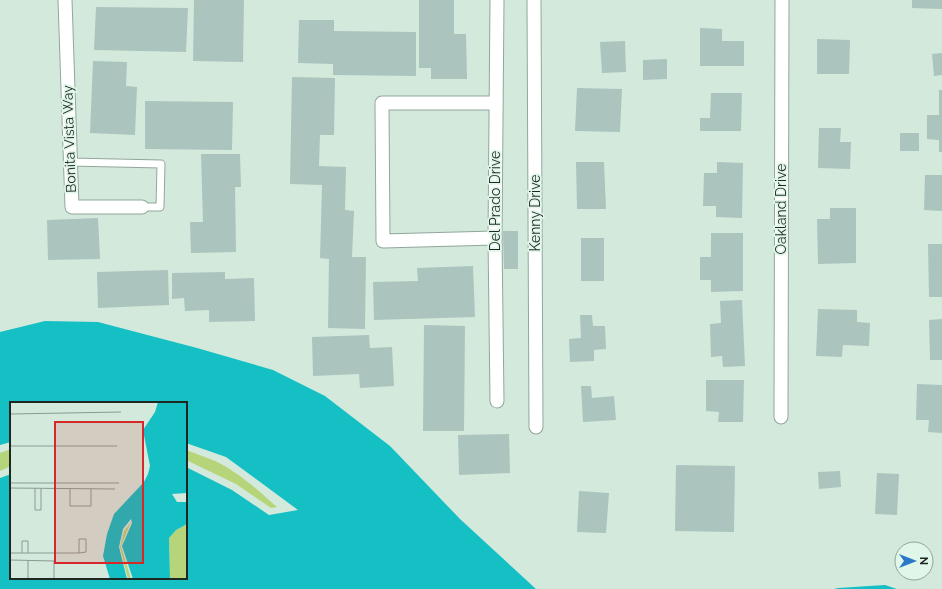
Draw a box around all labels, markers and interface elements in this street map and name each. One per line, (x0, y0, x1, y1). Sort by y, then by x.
street label: Bonita Vista Way (59, 84, 79, 193)
street label: Del Prado Drive (487, 151, 503, 251)
street label: Oakland Drive (773, 164, 789, 254)
street label: Kenny Drive (527, 174, 543, 252)
inset map (10, 402, 187, 579)
north arrow (894, 541, 934, 581)
text: N (917, 557, 930, 565)

